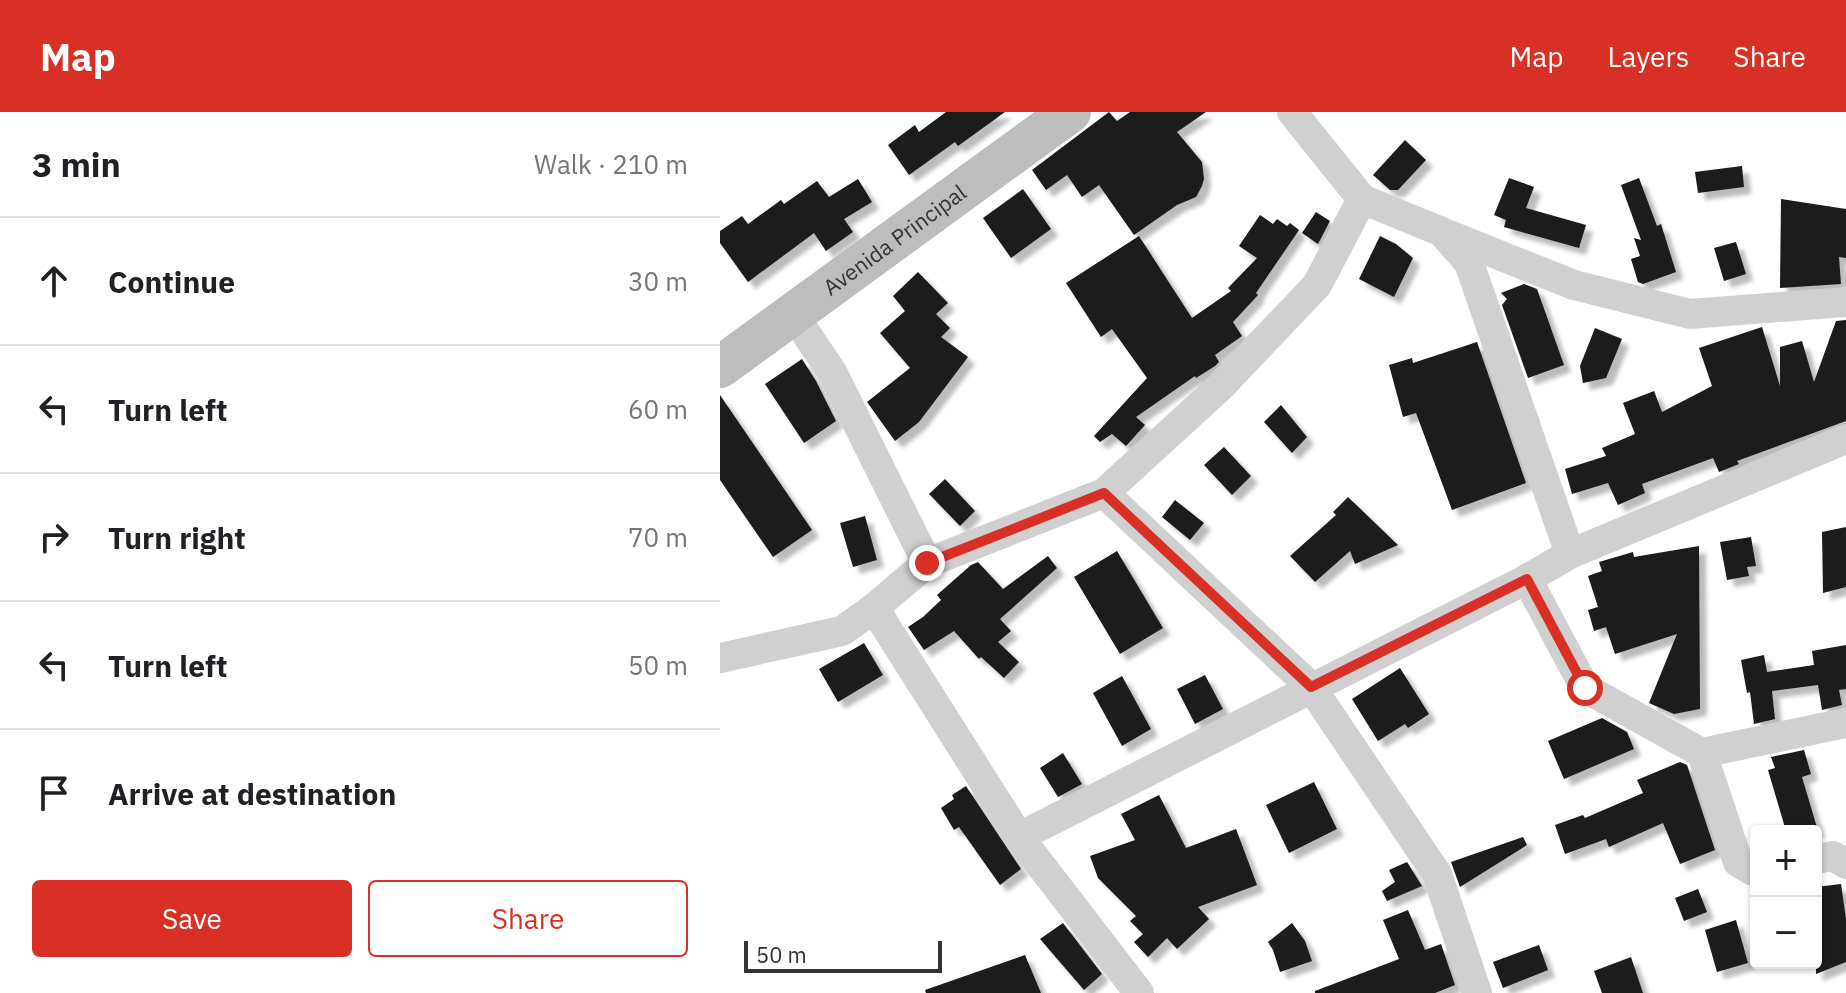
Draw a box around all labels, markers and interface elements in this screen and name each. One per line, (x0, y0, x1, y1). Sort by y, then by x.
text: Map (40, 32, 116, 81)
text: Map (1509, 38, 1563, 75)
text: Layers (1607, 38, 1689, 75)
text: Share (1733, 38, 1806, 75)
text: 3 min (32, 142, 121, 186)
text: Walk · 210 m (534, 147, 688, 181)
street label: Avenida Principal (817, 177, 972, 301)
icon: ahead (32, 259, 76, 303)
text: Continue (108, 262, 235, 301)
text: 30 m (628, 264, 688, 298)
icon: left (32, 387, 76, 431)
text: Turn left (108, 390, 227, 429)
text: 60 m (628, 392, 688, 426)
icon: right (32, 515, 76, 559)
text: Turn right (108, 518, 246, 557)
text: 70 m (628, 520, 688, 554)
route end (909, 545, 945, 581)
icon: left (32, 643, 76, 687)
text: Turn left (108, 646, 227, 685)
text: 50 m (628, 648, 688, 682)
route start (1567, 670, 1603, 706)
icon: arrive (32, 771, 76, 815)
text: Arrive at destination (108, 774, 396, 813)
map controls (1750, 825, 1822, 969)
button: + (1750, 825, 1822, 897)
button: Save (32, 880, 352, 957)
button: Share (368, 880, 688, 957)
button: − (1750, 897, 1822, 969)
scale bar (744, 937, 942, 973)
text: 50 m (756, 940, 807, 969)

